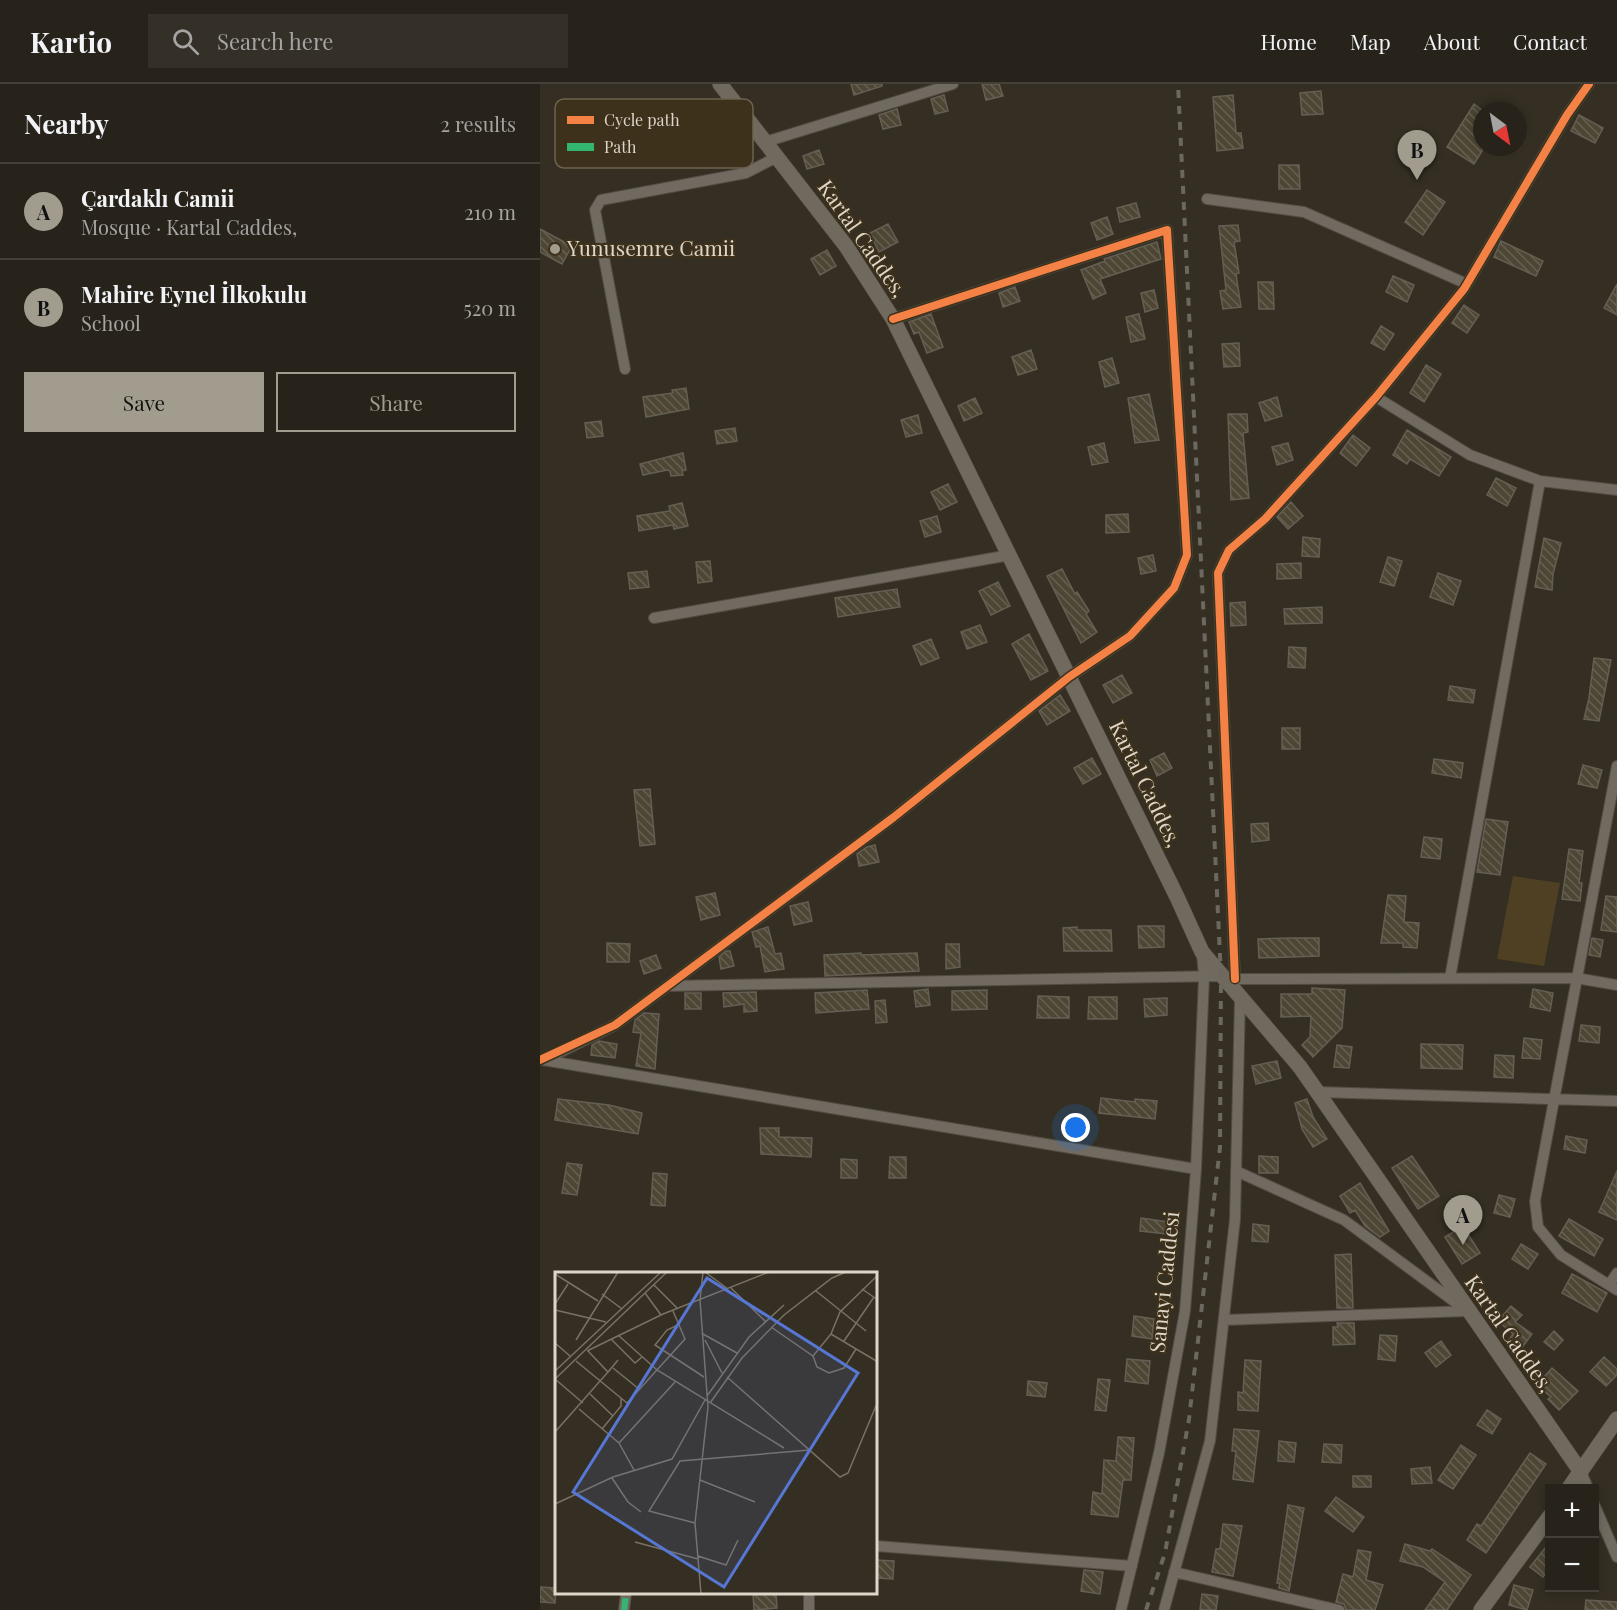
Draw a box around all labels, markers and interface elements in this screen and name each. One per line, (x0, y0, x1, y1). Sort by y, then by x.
search box (148, 14, 568, 68)
text: Kartio (30, 23, 112, 60)
icon: search (169, 25, 202, 58)
text: Search here (217, 26, 333, 56)
text: Home (1261, 27, 1317, 55)
text: Map (1350, 27, 1391, 55)
text: About (1424, 27, 1480, 55)
text: Contact (1513, 27, 1587, 55)
legend (555, 99, 753, 168)
north arrow (1473, 102, 1527, 156)
text: Nearby (24, 106, 109, 141)
text: Cycle path (604, 109, 680, 130)
text: 2 results (441, 110, 516, 137)
pin: B (1398, 130, 1436, 180)
text: Path (604, 136, 637, 157)
street label: Kartal Caddes, (813, 174, 915, 302)
text: Çardaklı Camii (81, 183, 234, 213)
text: A (37, 198, 50, 225)
text: 210 m (464, 198, 516, 225)
text: Mosque · Kartal Caddes, (81, 213, 297, 240)
place label: Yunusemre Camii (566, 233, 735, 261)
marker: Yunusemre Camii (548, 242, 562, 256)
text: Mahire Eynel İlkokulu (81, 279, 307, 309)
text: B (37, 294, 50, 321)
text: 520 m (463, 294, 516, 321)
text: School (81, 309, 141, 336)
button: Save (24, 372, 264, 432)
button: Share (276, 372, 516, 432)
street label: Kartal Caddes, (1104, 715, 1190, 851)
your location (1061, 1113, 1090, 1142)
pin: A (1444, 1196, 1482, 1245)
street label: Sanayi Caddesi (1142, 1210, 1184, 1354)
street label: Kartal Caddes, (1460, 1269, 1562, 1397)
inset map (555, 1272, 878, 1595)
map controls (1545, 1484, 1599, 1592)
button: + (1545, 1484, 1599, 1538)
button: − (1545, 1538, 1599, 1592)

